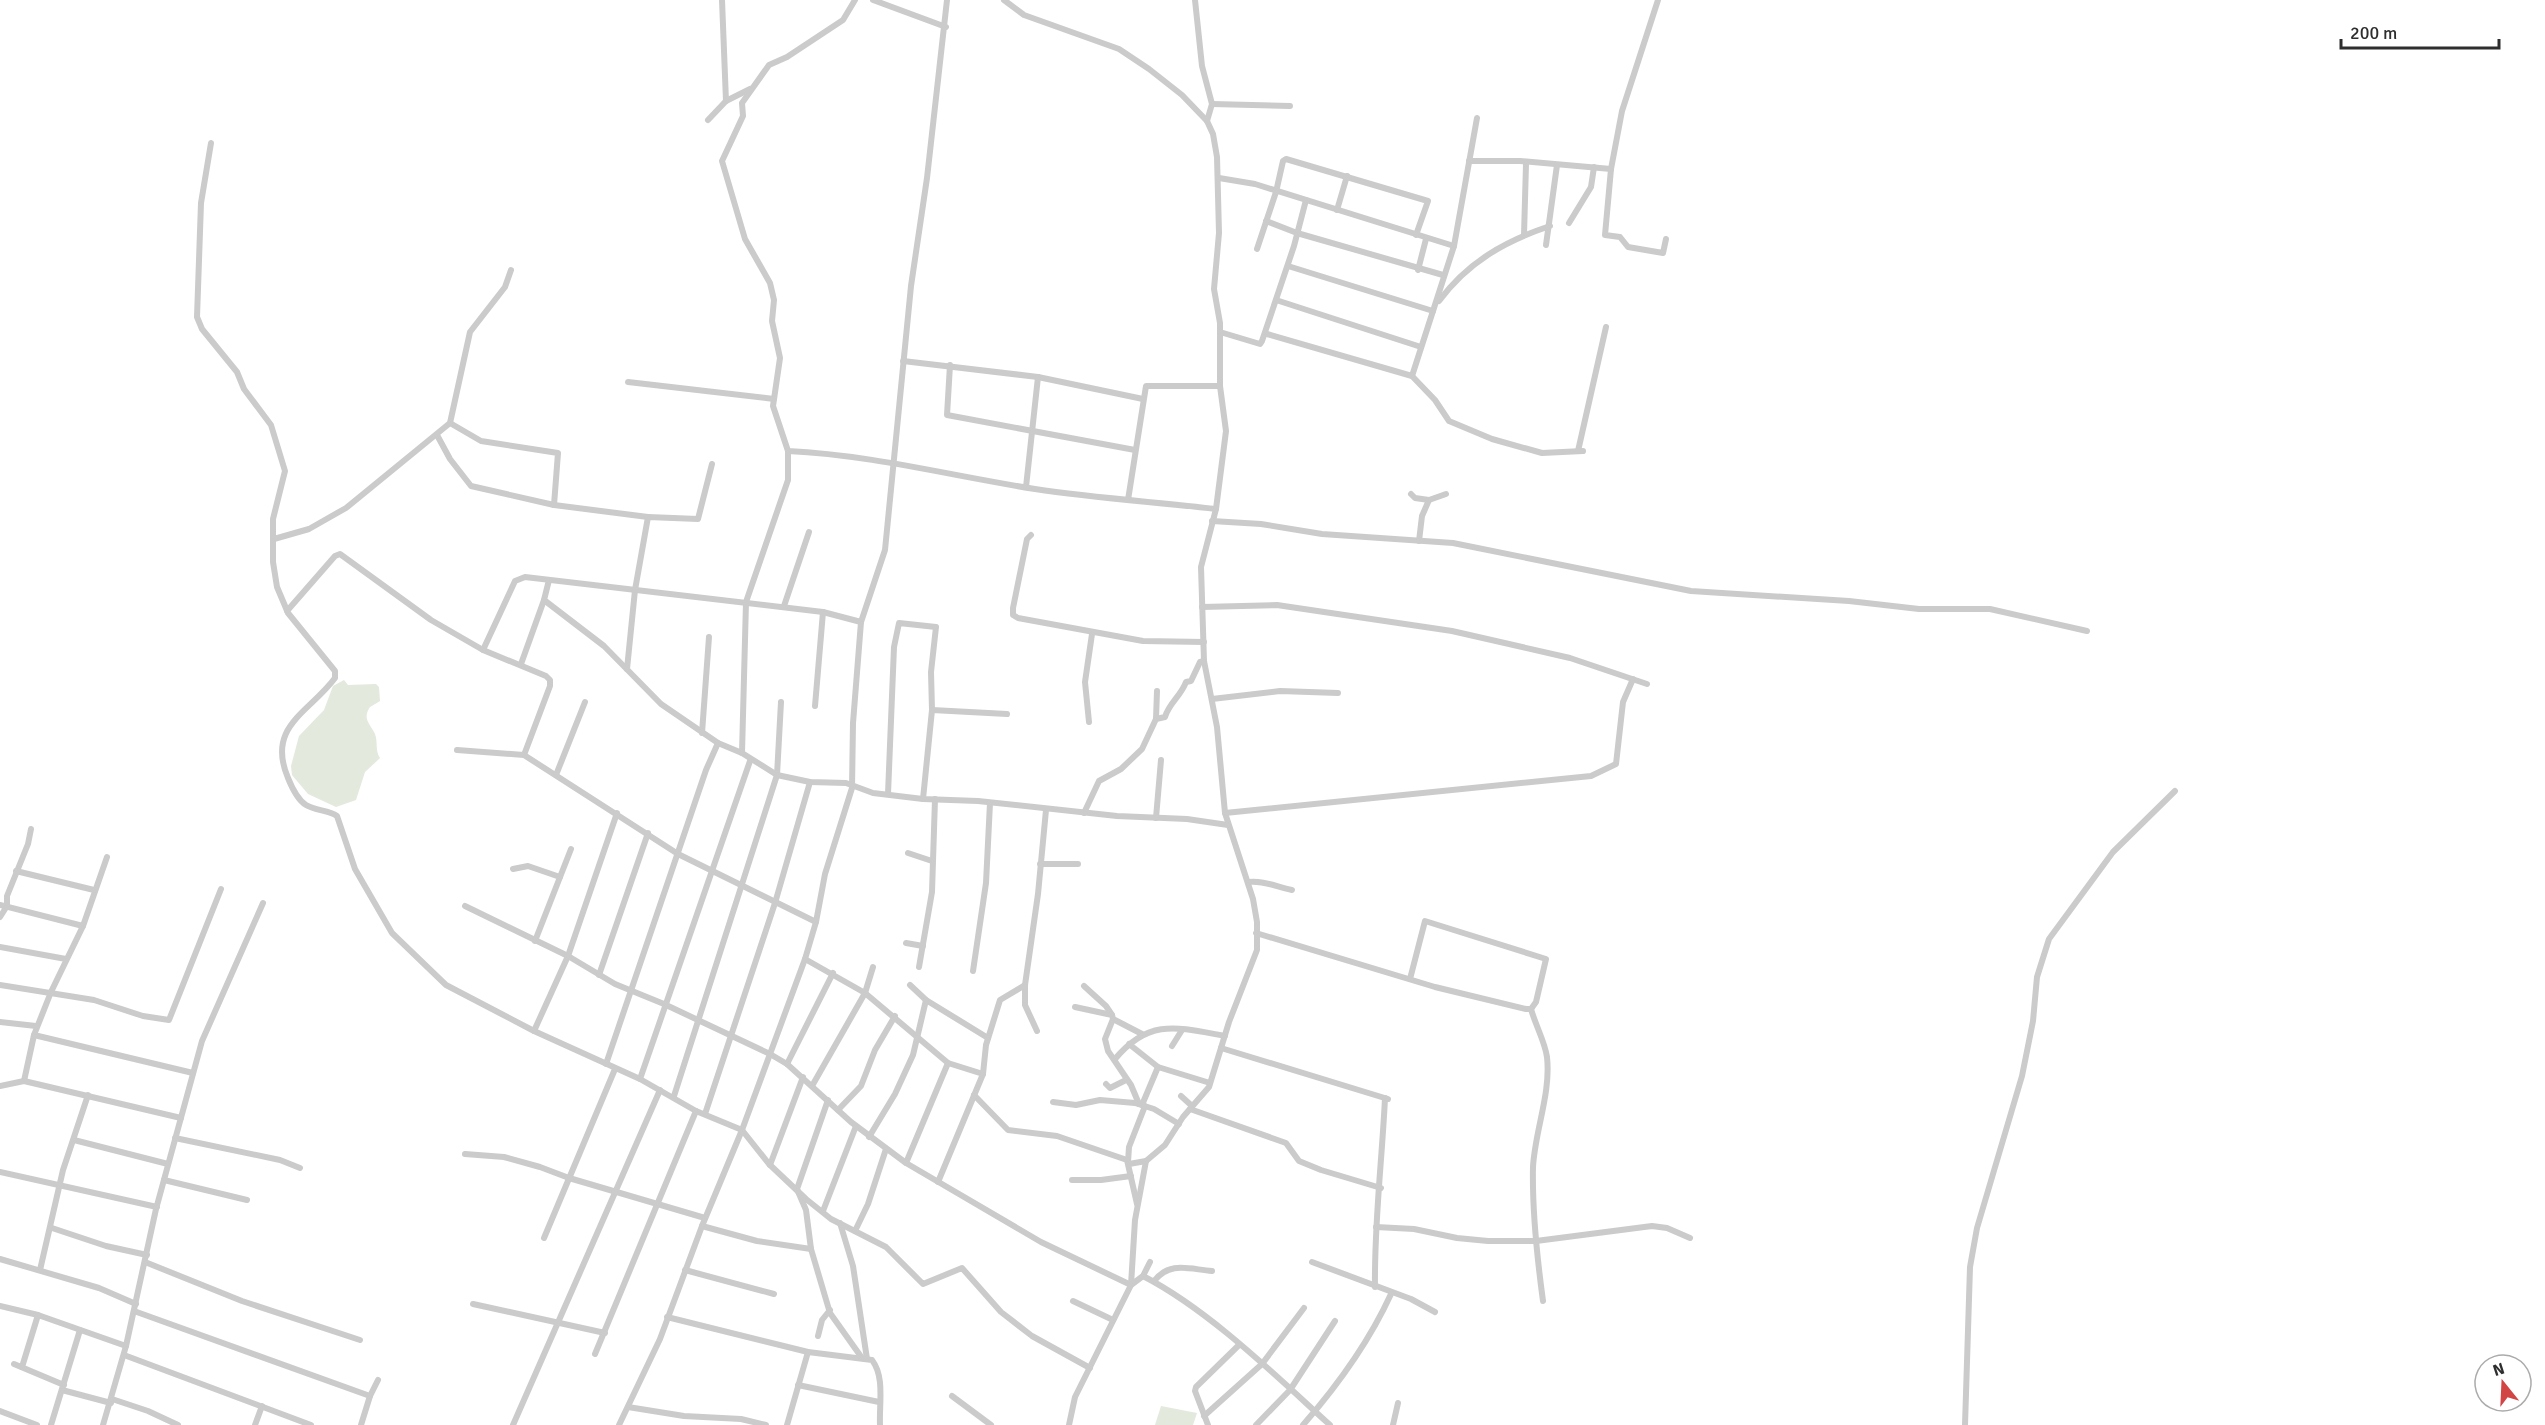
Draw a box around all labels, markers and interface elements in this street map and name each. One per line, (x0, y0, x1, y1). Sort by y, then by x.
scale bar (2341, 12, 2498, 50)
text: 200 m (2350, 22, 2397, 44)
north arrow (2473, 1353, 2533, 1413)
text: N (2490, 1358, 2507, 1381)

